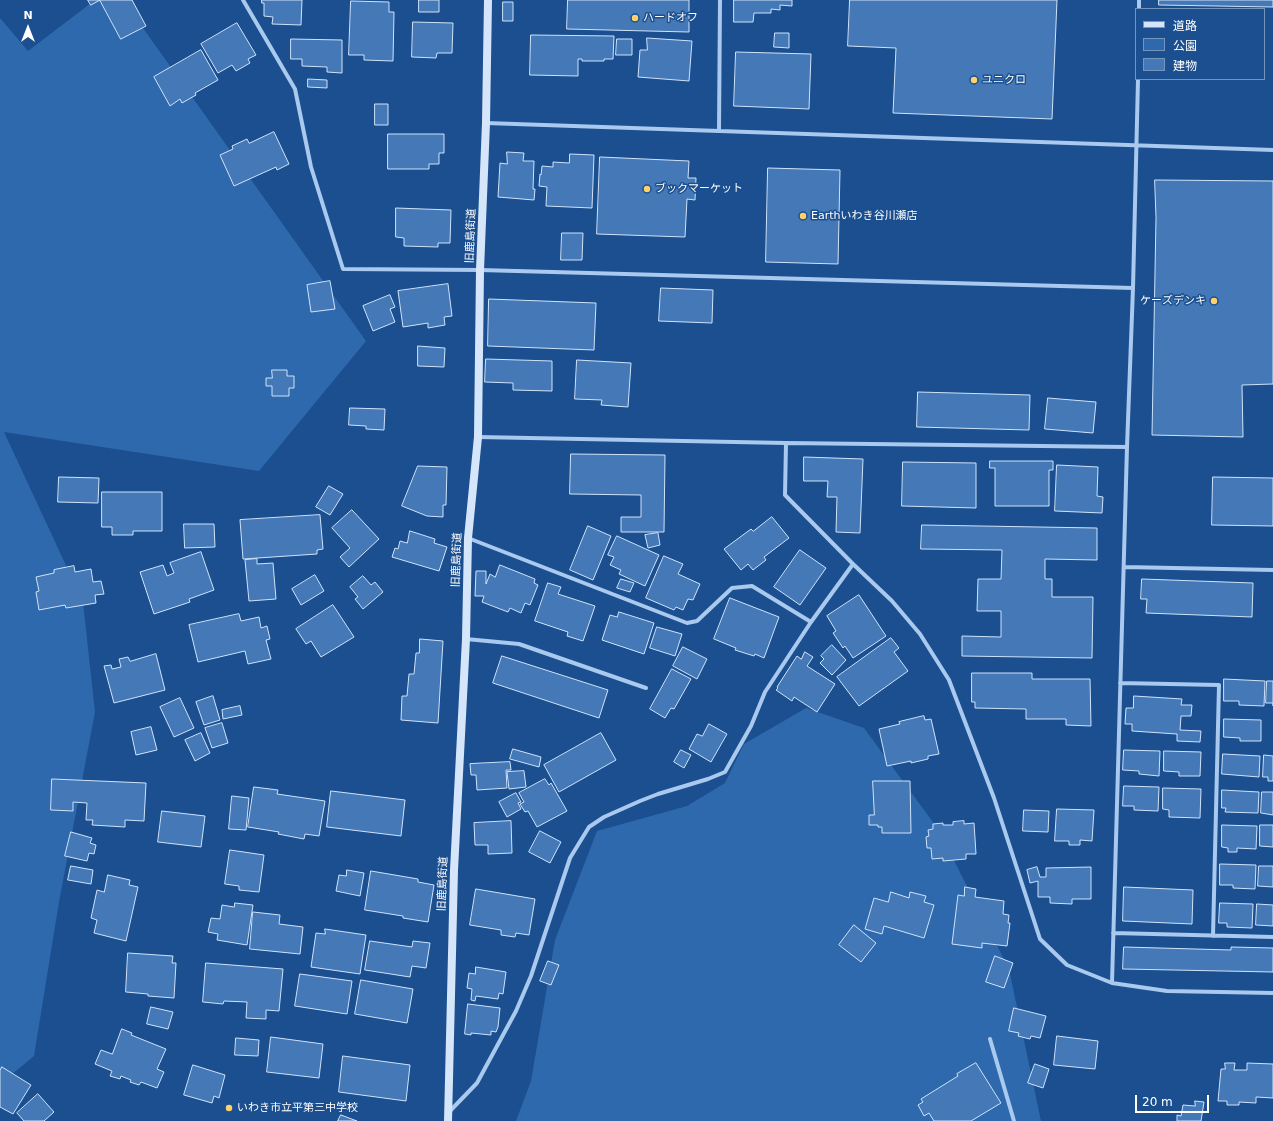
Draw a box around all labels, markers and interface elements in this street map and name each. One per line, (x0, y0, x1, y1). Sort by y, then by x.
north arrow (8, 8, 48, 48)
legend (1135, 8, 1265, 80)
text: N (23, 9, 33, 22)
place label: ハードオフ (643, 11, 698, 25)
marker: ハードオフ (630, 13, 640, 23)
text: 道路 (1173, 19, 1197, 33)
text: 公園 (1173, 39, 1197, 53)
text: 建物 (1173, 59, 1197, 73)
place label: ユニクロ (982, 73, 1026, 87)
marker: ユニクロ (969, 75, 979, 85)
place label: ブックマーケット (655, 182, 743, 196)
marker: ブックマーケット (642, 184, 652, 194)
street label: 旧鹿島街道 (463, 208, 479, 264)
place label: Earthいわき谷川瀬店 (811, 209, 917, 223)
marker: Earthいわき谷川瀬店 (798, 211, 808, 221)
place label: ケーズデンキ (1140, 294, 1206, 308)
marker: ケーズデンキ (1209, 296, 1219, 306)
street label: 旧鹿島街道 (449, 532, 465, 588)
street label: 旧鹿島街道 (435, 856, 451, 912)
scale bar (1137, 1087, 1211, 1113)
text: 20 m (1142, 1095, 1173, 1109)
place label: いわき市立平第三中学校 (237, 1101, 358, 1115)
marker: いわき市立平第三中学校 (224, 1103, 234, 1113)

